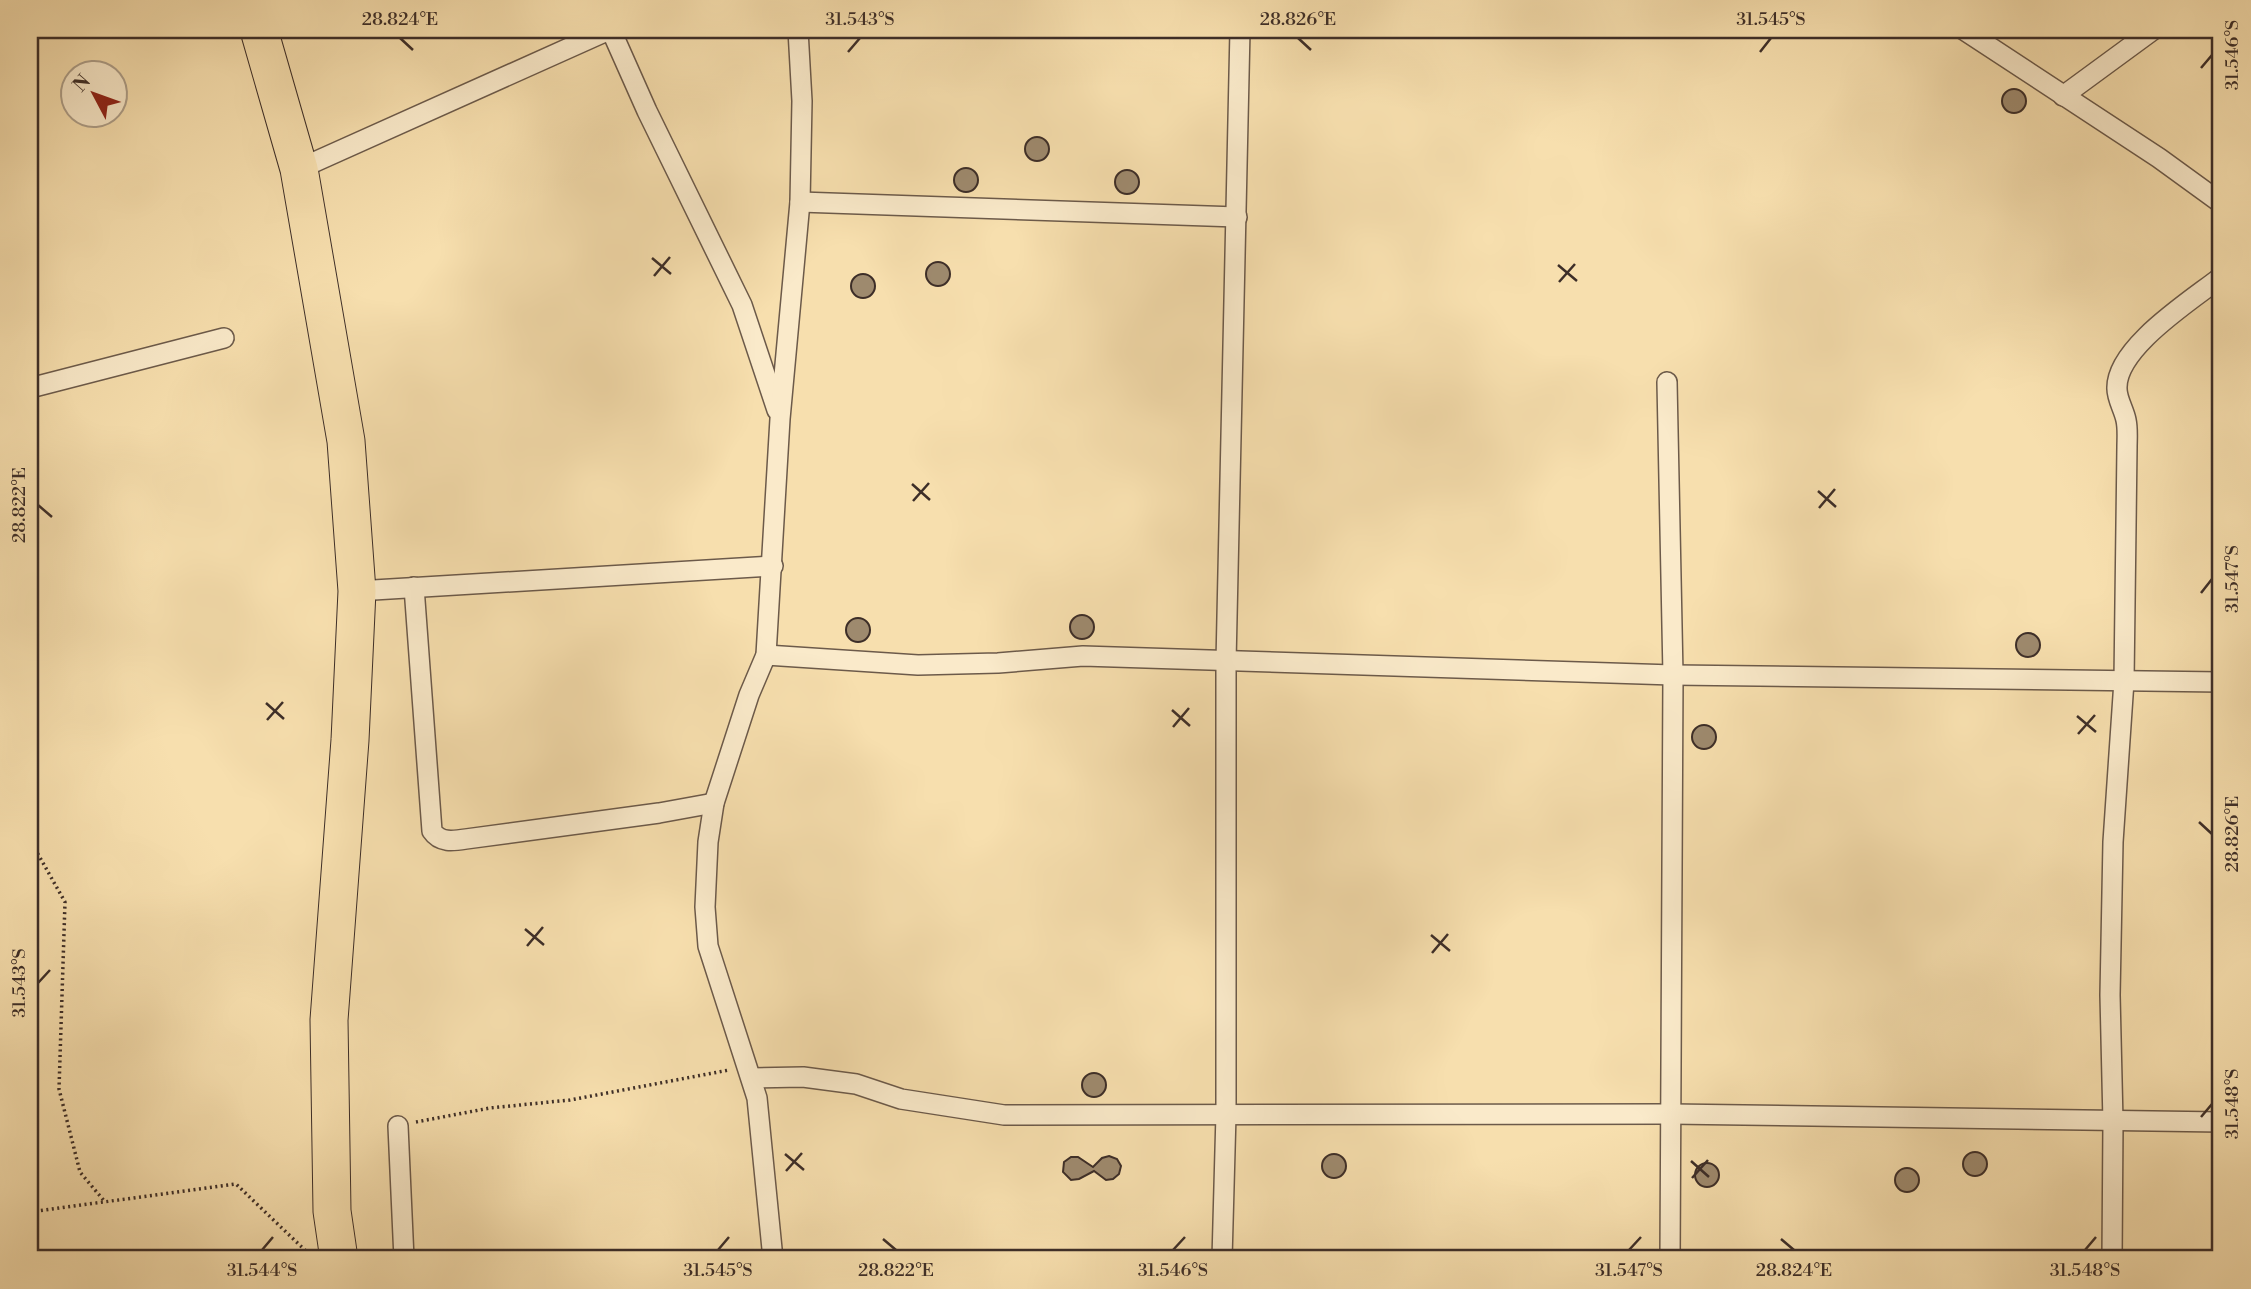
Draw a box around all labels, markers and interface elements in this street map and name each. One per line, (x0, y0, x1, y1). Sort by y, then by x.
text: 28.824°E (362, 8, 438, 31)
text: 31.543°S (825, 8, 895, 31)
text: 28.826°E (1260, 8, 1336, 31)
text: 31.545°S (1736, 8, 1806, 31)
text: 31.546°S (2221, 20, 2244, 90)
north arrow (60, 60, 130, 130)
text: N (68, 70, 96, 97)
text: 28.822°E (8, 467, 31, 543)
text: 31.547°S (2221, 545, 2244, 613)
text: 28.826°E (2221, 796, 2244, 872)
text: 31.543°S (8, 948, 31, 1018)
text: 31.548°S (2221, 1069, 2244, 1139)
text: 31.544°S (227, 1259, 297, 1282)
text: 31.545°S (683, 1259, 753, 1282)
text: 28.822°E (858, 1259, 934, 1282)
text: 31.546°S (1138, 1259, 1208, 1282)
text: 31.547°S (1595, 1259, 1663, 1282)
text: 28.824°E (1756, 1259, 1832, 1282)
text: 31.548°S (2050, 1259, 2120, 1282)

